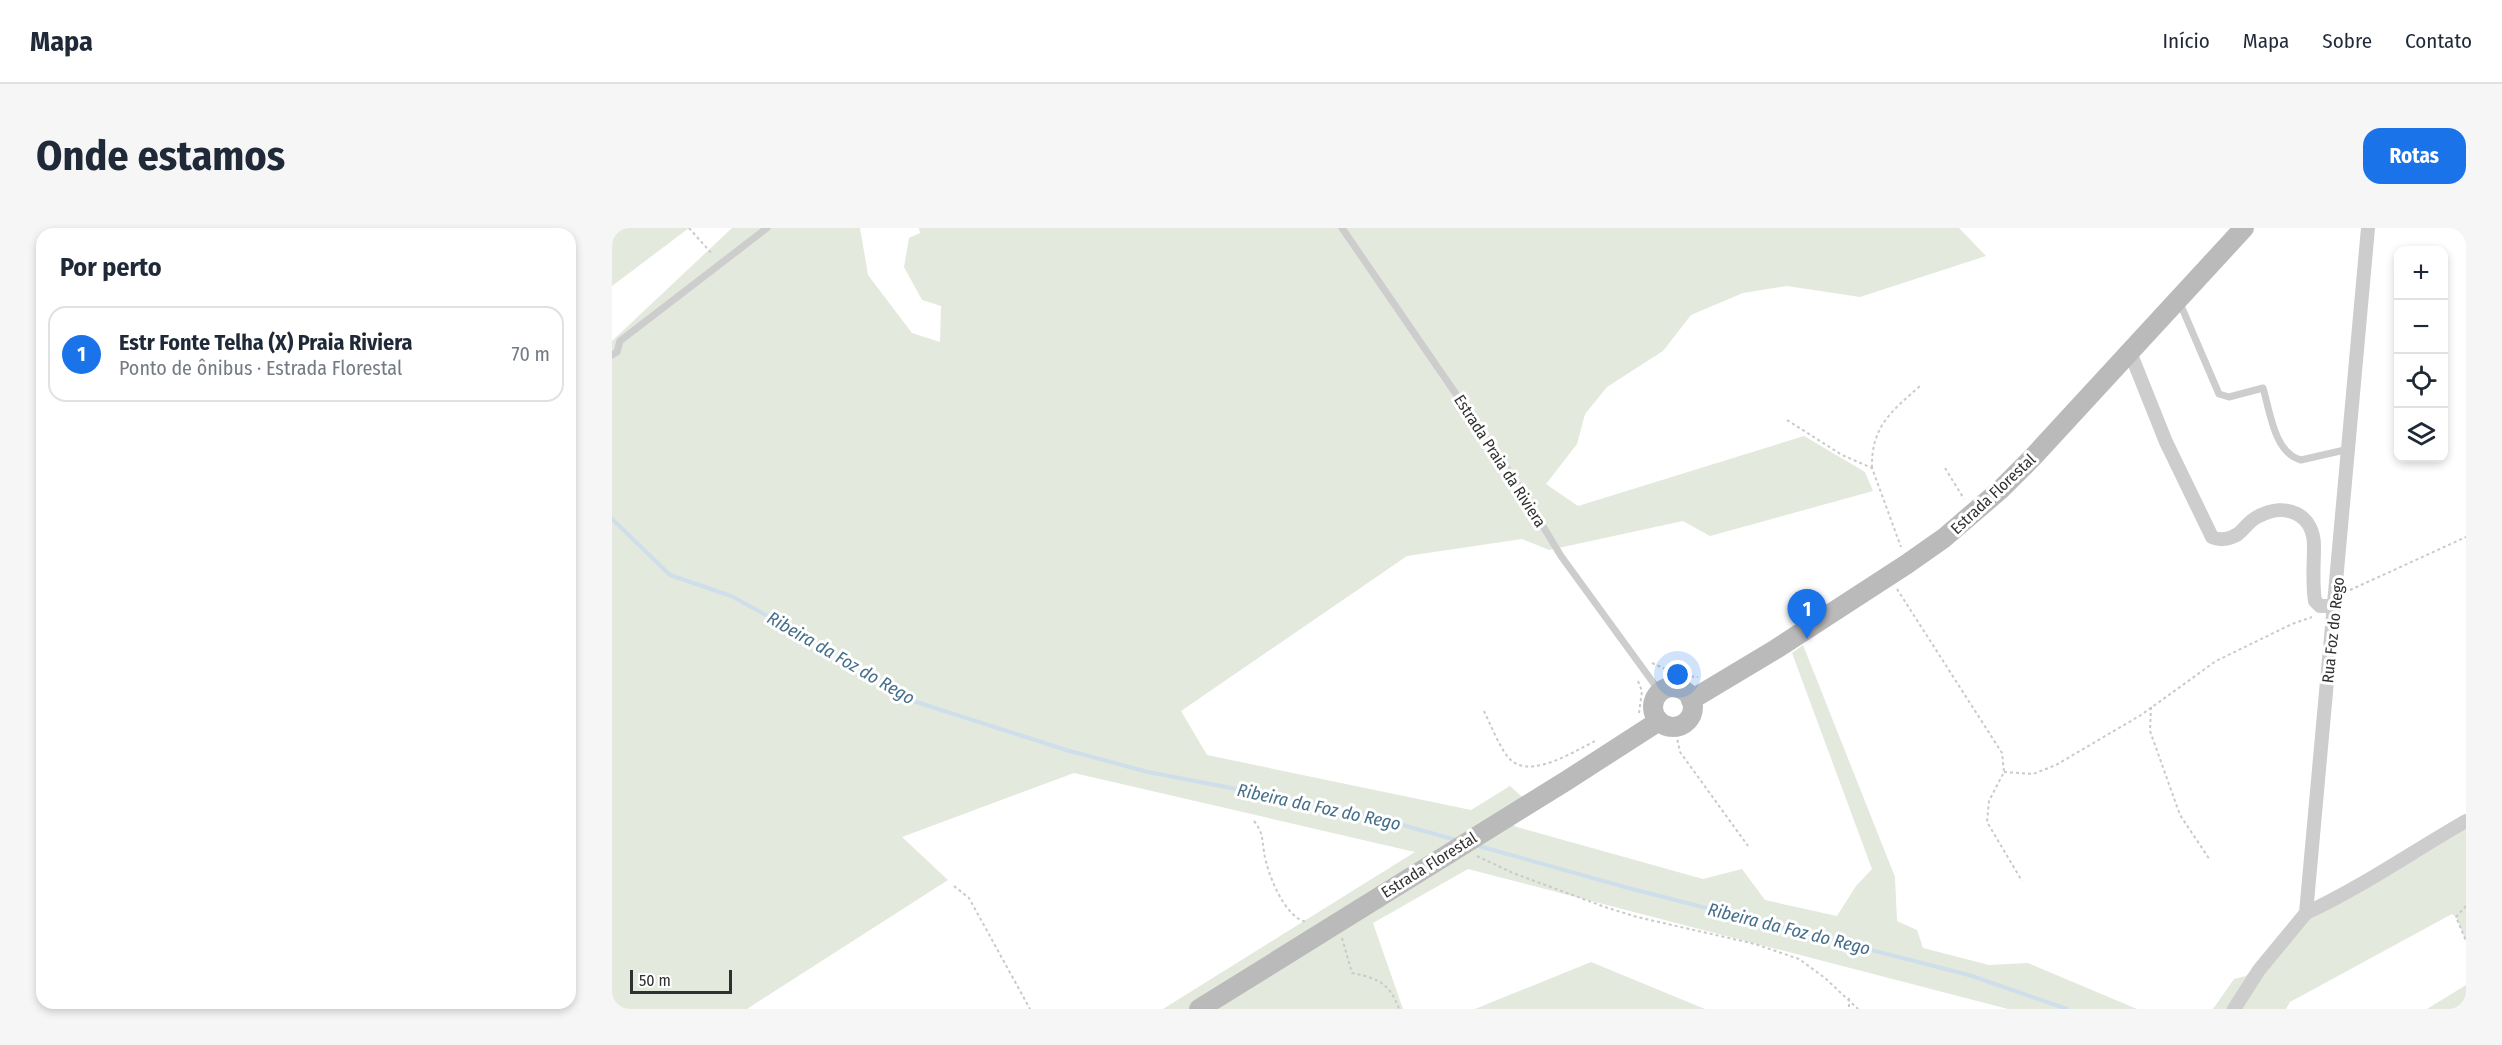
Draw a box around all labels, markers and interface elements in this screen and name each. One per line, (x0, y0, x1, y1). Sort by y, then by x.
text: Mapa (30, 25, 93, 58)
text: Início (2163, 28, 2210, 54)
text: Mapa (2243, 28, 2289, 54)
text: Sobre (2322, 28, 2372, 54)
text: Contato (2405, 28, 2472, 54)
button: Rotas (2363, 128, 2466, 184)
text: Onde estamos (36, 131, 285, 181)
map controls (2394, 246, 2448, 462)
button: + (2394, 246, 2448, 300)
text: Por perto (60, 252, 162, 283)
button: − (2394, 300, 2448, 354)
text: Estr Fonte Telha (X) Praia Riviera (119, 329, 413, 356)
text: 1 (77, 342, 86, 366)
text: 70 m (512, 342, 550, 366)
button: locate (2394, 354, 2448, 408)
text: Ponto de ônibus · Estrada Florestal (119, 356, 402, 380)
street label: Estrada Praia da Riviera (1450, 391, 1550, 531)
button: layers (2394, 408, 2448, 462)
street label: Estrada Florestal (1947, 450, 2039, 538)
street label: Rua Foz do Rego (2318, 576, 2348, 684)
pin: 1 (1788, 590, 1826, 639)
water label: Ribeira da Foz do Rego (763, 607, 919, 709)
your location (1663, 660, 1692, 689)
water label: Ribeira da Foz do Rego (1235, 779, 1403, 835)
street label: Estrada Florestal (1378, 828, 1480, 902)
water label: Ribeira da Foz do Rego (1705, 898, 1873, 960)
scale bar (630, 967, 732, 994)
text: 50 m (639, 971, 671, 990)

